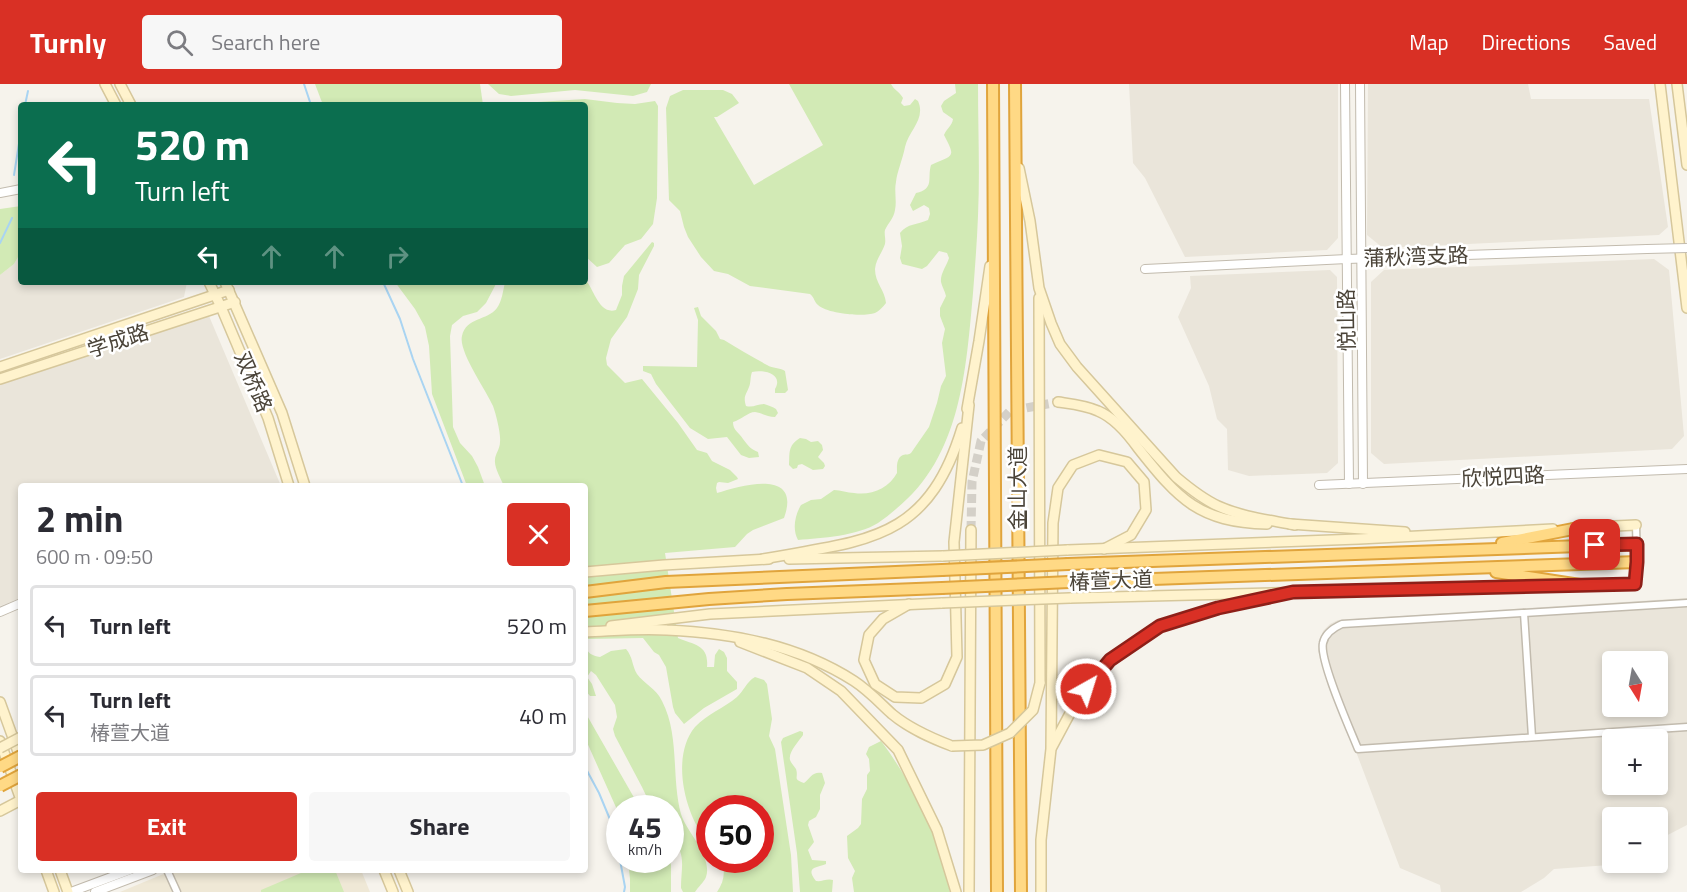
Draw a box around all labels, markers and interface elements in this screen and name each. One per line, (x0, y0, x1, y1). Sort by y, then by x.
search box (142, 15, 562, 69)
text: Turnly (30, 21, 106, 64)
text: Search here (211, 25, 320, 59)
icon: search (163, 26, 196, 59)
text: Map (1409, 26, 1449, 58)
text: Directions (1482, 26, 1571, 58)
text: Saved (1604, 26, 1657, 58)
text: 520 m (135, 112, 250, 176)
icon: left (36, 126, 114, 204)
text: Turn left (135, 170, 229, 211)
street label: 蒲秋湾支路 (1363, 238, 1469, 274)
icon: left (192, 240, 225, 273)
icon: ahead (255, 240, 288, 273)
icon: ahead (318, 240, 351, 273)
icon: right (381, 240, 414, 273)
street label: 悦山路 (1329, 288, 1363, 352)
street label: 学成路 (83, 315, 153, 365)
street label: 双桥路 (227, 346, 281, 417)
street label: 金山大道 (1001, 446, 1033, 530)
street label: 欣悦四路 (1460, 458, 1546, 494)
text: 2 min (36, 491, 123, 546)
button: close (507, 503, 570, 566)
pin (1569, 519, 1620, 570)
icon: arrive (1578, 528, 1611, 561)
text: 600 m · 09:50 (36, 541, 153, 572)
street label: 椿萱大道 (1068, 563, 1153, 597)
icon: left (39, 609, 72, 642)
text: Turn left (90, 609, 171, 643)
text: 520 m (507, 609, 567, 643)
north arrow (1602, 651, 1668, 717)
map controls (1602, 651, 1668, 873)
position arrow (1054, 657, 1118, 721)
text: Turn left (90, 683, 171, 717)
icon: left (39, 699, 72, 732)
text: 40 m (519, 699, 567, 733)
text: 椿萱大道 (90, 717, 170, 748)
button: + (1602, 729, 1668, 795)
button: Exit (36, 792, 297, 861)
button: Share (309, 792, 570, 861)
speed limit sign: 50 (696, 795, 774, 873)
text: 45 (628, 804, 662, 850)
button: − (1602, 807, 1668, 873)
text: km/h (628, 838, 662, 861)

